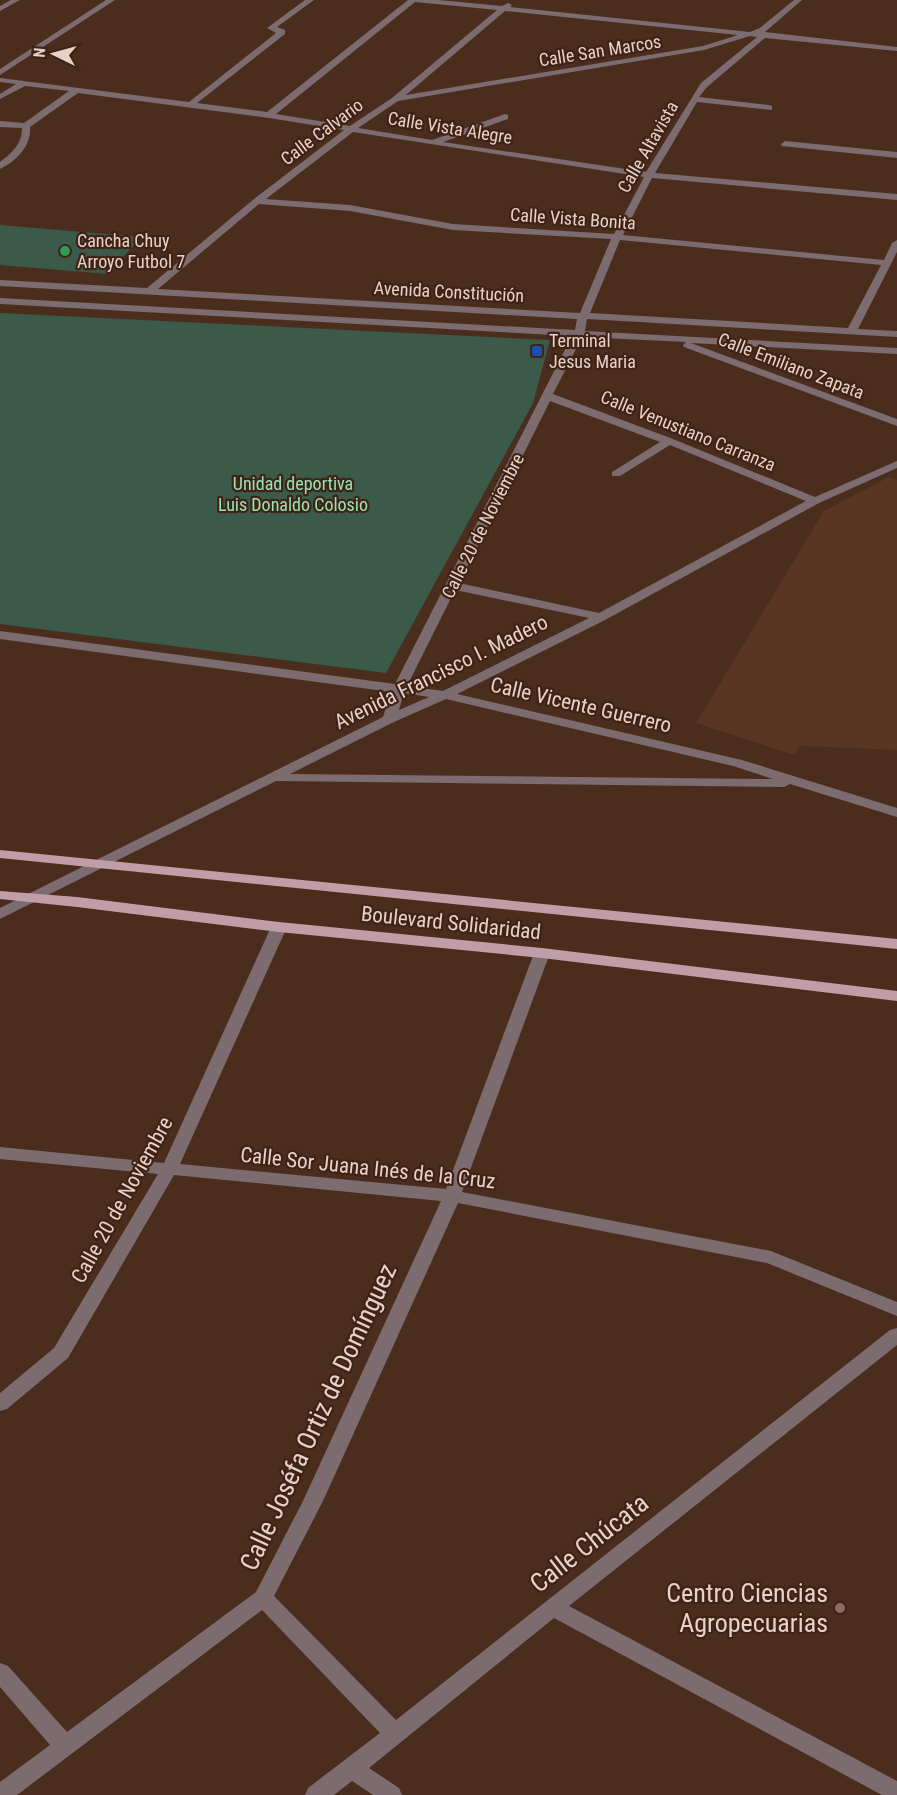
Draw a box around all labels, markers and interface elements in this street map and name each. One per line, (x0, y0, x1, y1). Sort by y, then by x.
north arrow (24, 24, 84, 84)
street label: Calle San Marcos (537, 30, 663, 71)
text: N (30, 47, 49, 58)
street label: Calle Calvario (276, 94, 367, 169)
street label: Calle Altavista (613, 97, 682, 196)
street label: Calle Vista Alegre (386, 107, 514, 148)
street label: Calle Vista Bonita (510, 204, 637, 233)
place label: Cancha Chuy Arroyo Futbol 7 (77, 230, 185, 272)
marker: Cancha Chuy Arroyo Futbol 7 (58, 244, 72, 258)
street label: Avenida Constitución (373, 277, 525, 306)
street label: Calle Emiliano Zapata (715, 328, 867, 403)
place label: Terminal Jesus Maria (549, 330, 636, 372)
marker: Terminal Jesus Maria (530, 344, 544, 358)
street label: Calle Venustiano Carranza (598, 386, 779, 475)
street label: Calle 20 de Noviembre (437, 450, 528, 602)
park label: Unidad deportiva Luis Donaldo Colosio (218, 473, 368, 515)
street label: Avenida Francisco I. Madero (330, 610, 552, 734)
street label: Calle Vicente Guerrero (488, 672, 674, 738)
street label: Boulevard Solidaridad (360, 902, 542, 944)
street label: Calle 20 de Noviembre (66, 1113, 178, 1287)
street label: Calle Sor Juana Inés de la Cruz (239, 1143, 497, 1193)
street label: Calle Joséfa Ortiz de Domínguez (234, 1259, 402, 1575)
street label: Calle Chúcata (524, 1488, 654, 1598)
place label: Centro Ciencias Agropecuarias (666, 1578, 828, 1638)
marker: Centro Ciencias Agropecuarias (833, 1601, 847, 1615)

